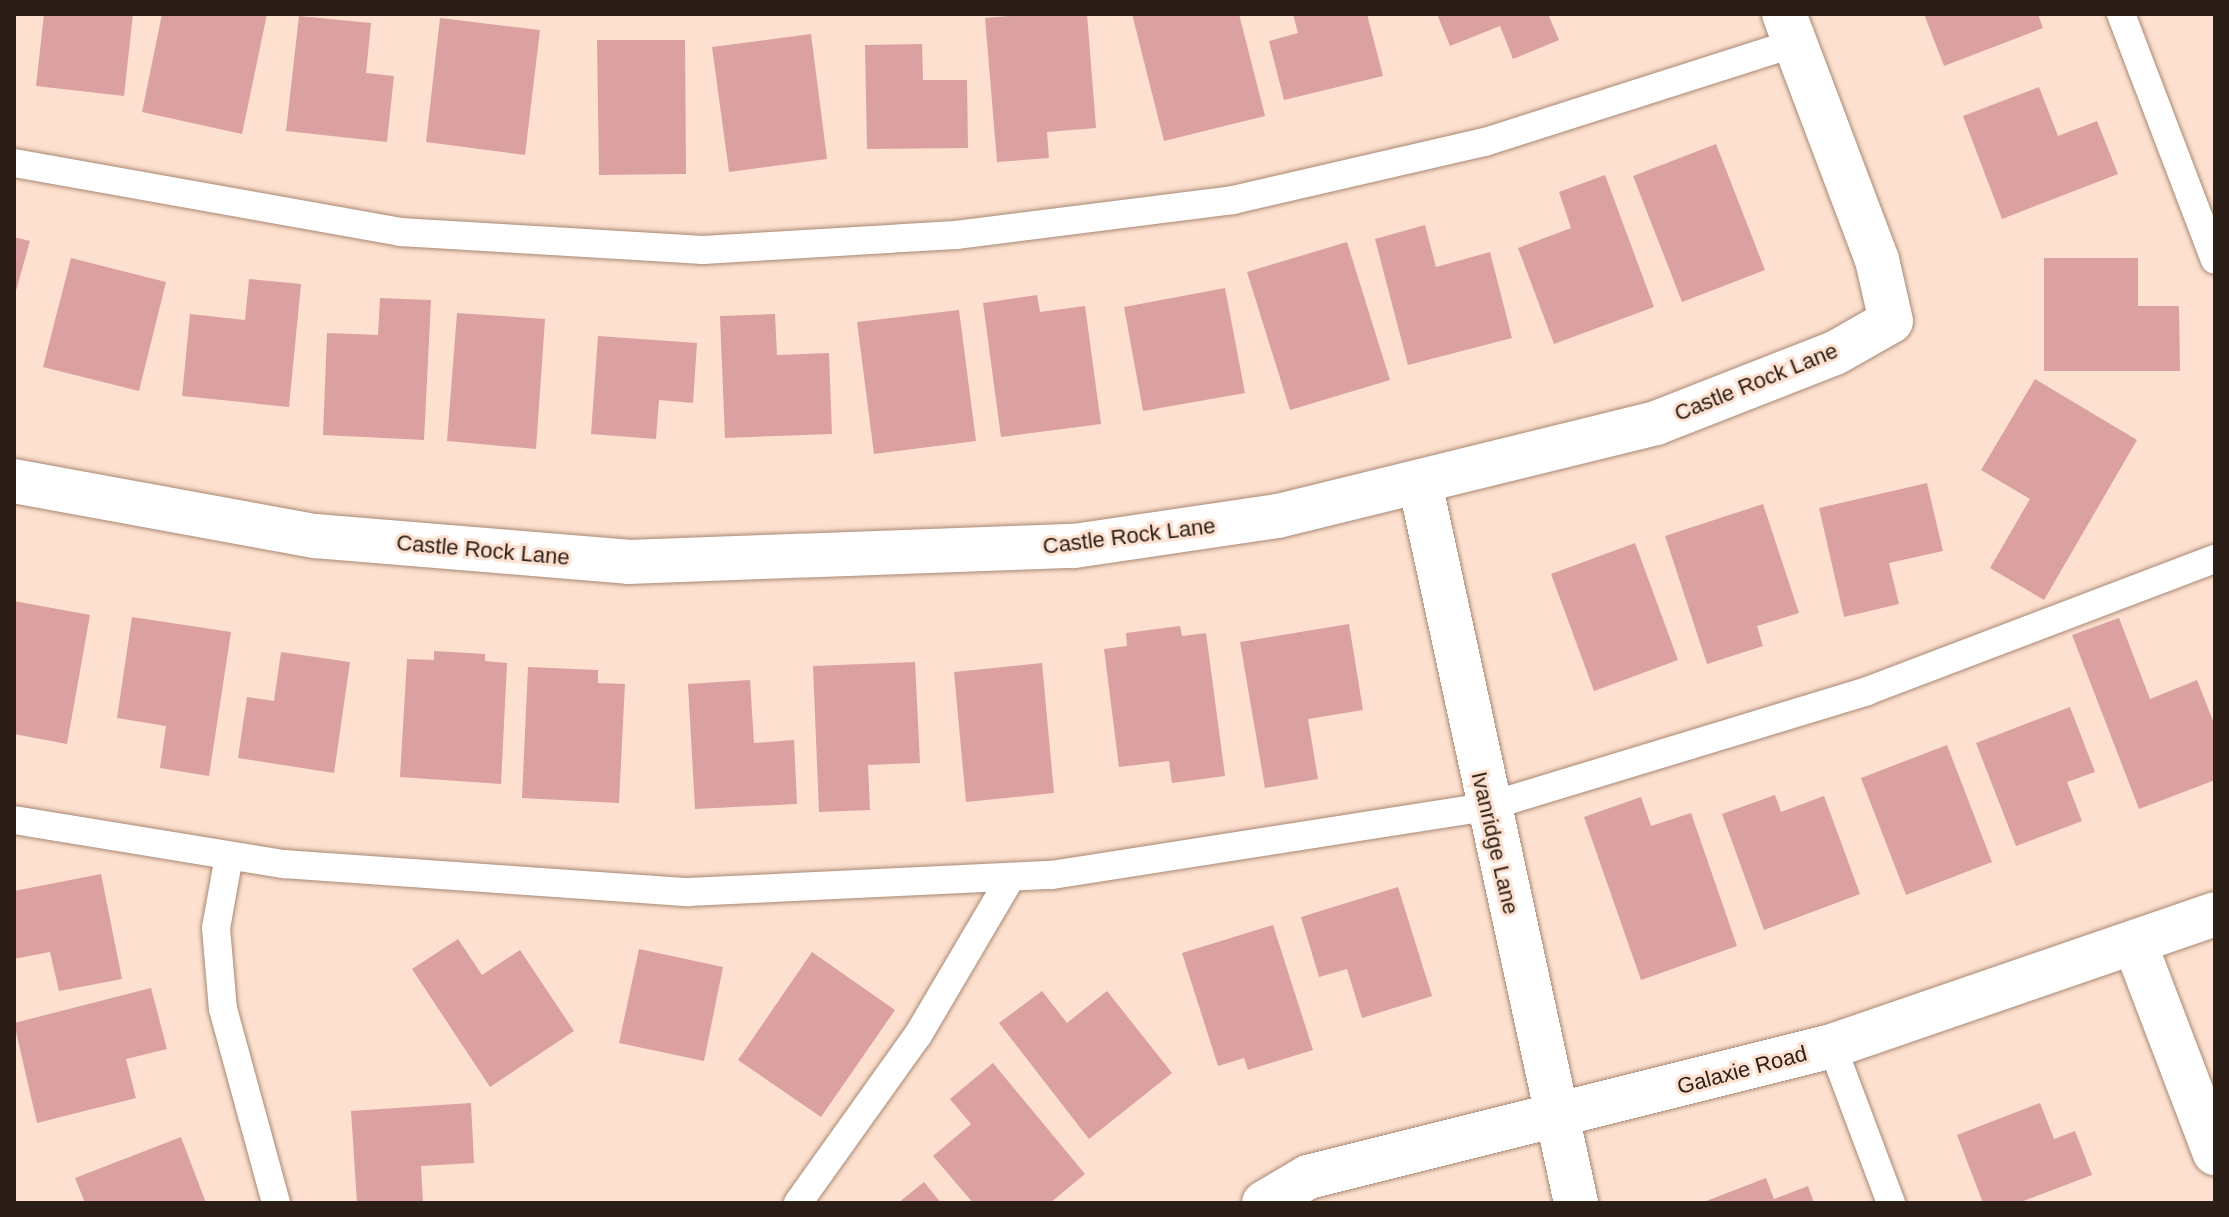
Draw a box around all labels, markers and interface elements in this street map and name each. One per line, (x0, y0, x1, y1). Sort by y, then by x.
street label: Castle Rock Lane (1671, 337, 1841, 427)
street label: Castle Rock Lane (1041, 512, 1217, 560)
street label: Castle Rock Lane (395, 529, 571, 571)
street label: Ivanridge Lane (1466, 769, 1524, 917)
street label: Galaxie Road (1674, 1040, 1810, 1100)

